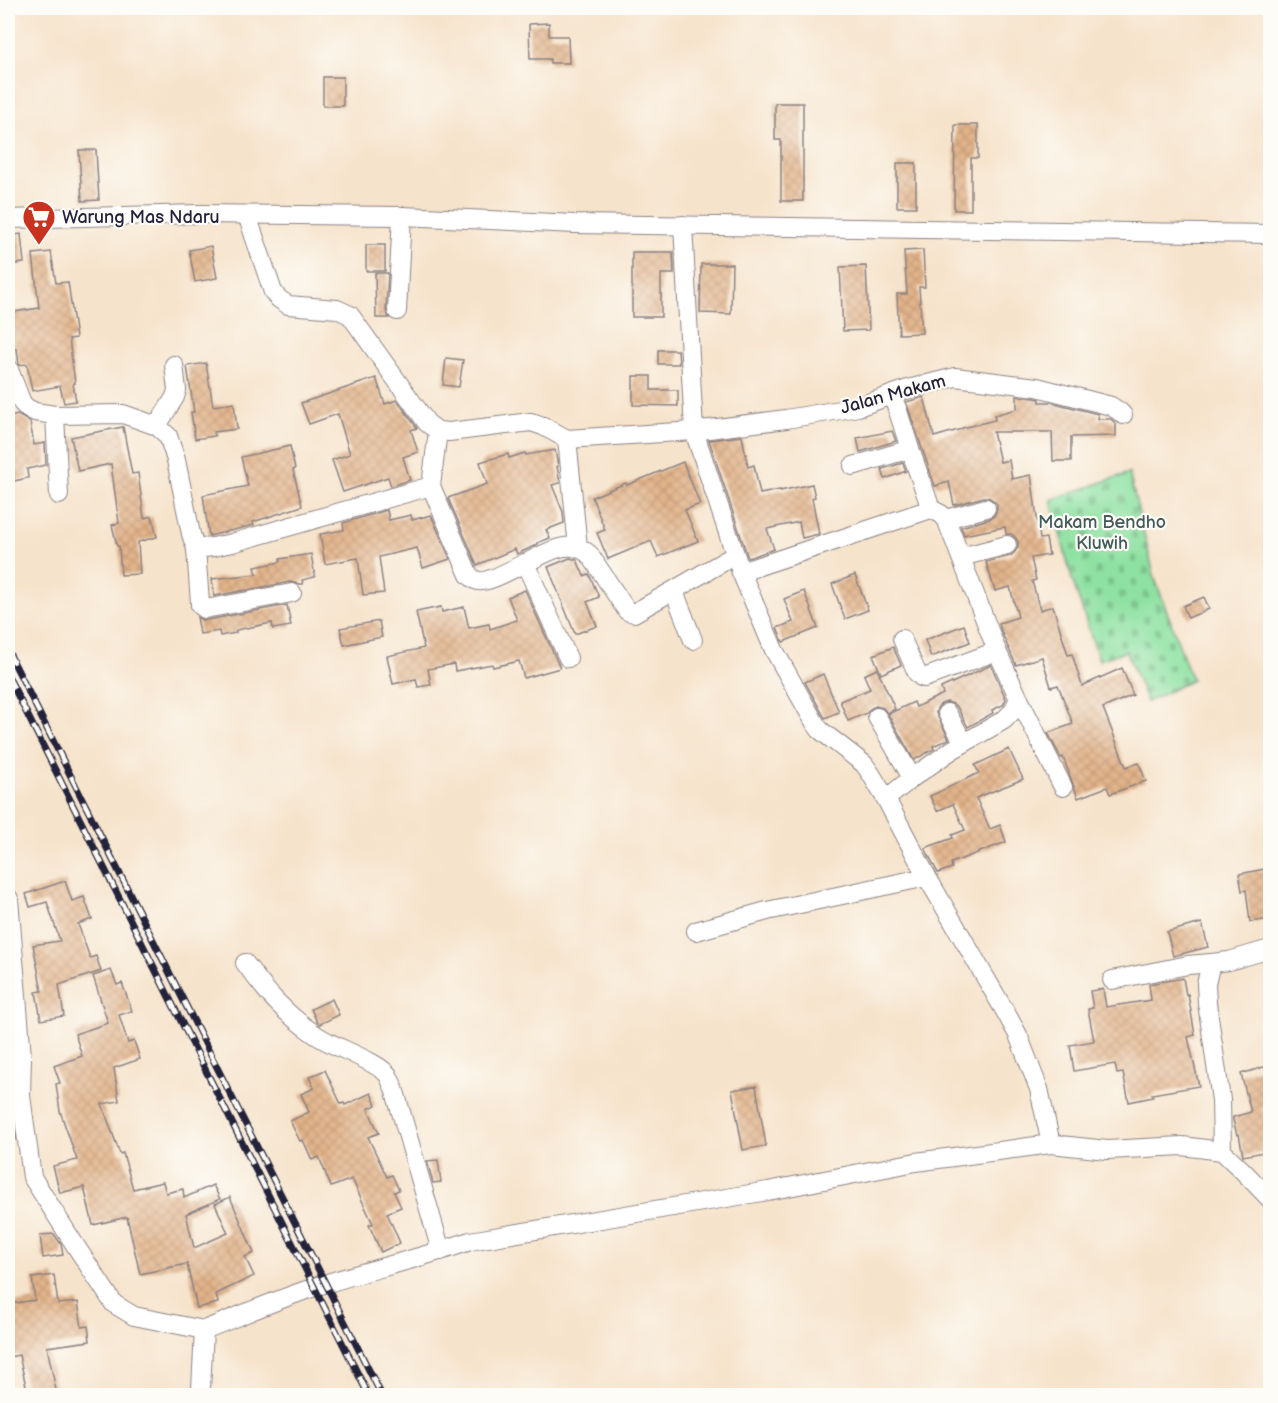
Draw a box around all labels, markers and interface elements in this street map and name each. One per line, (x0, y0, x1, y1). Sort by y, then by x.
supermarket icon: Warung Mas Ndaru (21, 199, 57, 246)
place label: Warung Mas Ndaru (62, 207, 220, 228)
street label: Jalan Makam (838, 370, 948, 419)
park label: Makam Bendho Kluwih (1038, 512, 1166, 554)

